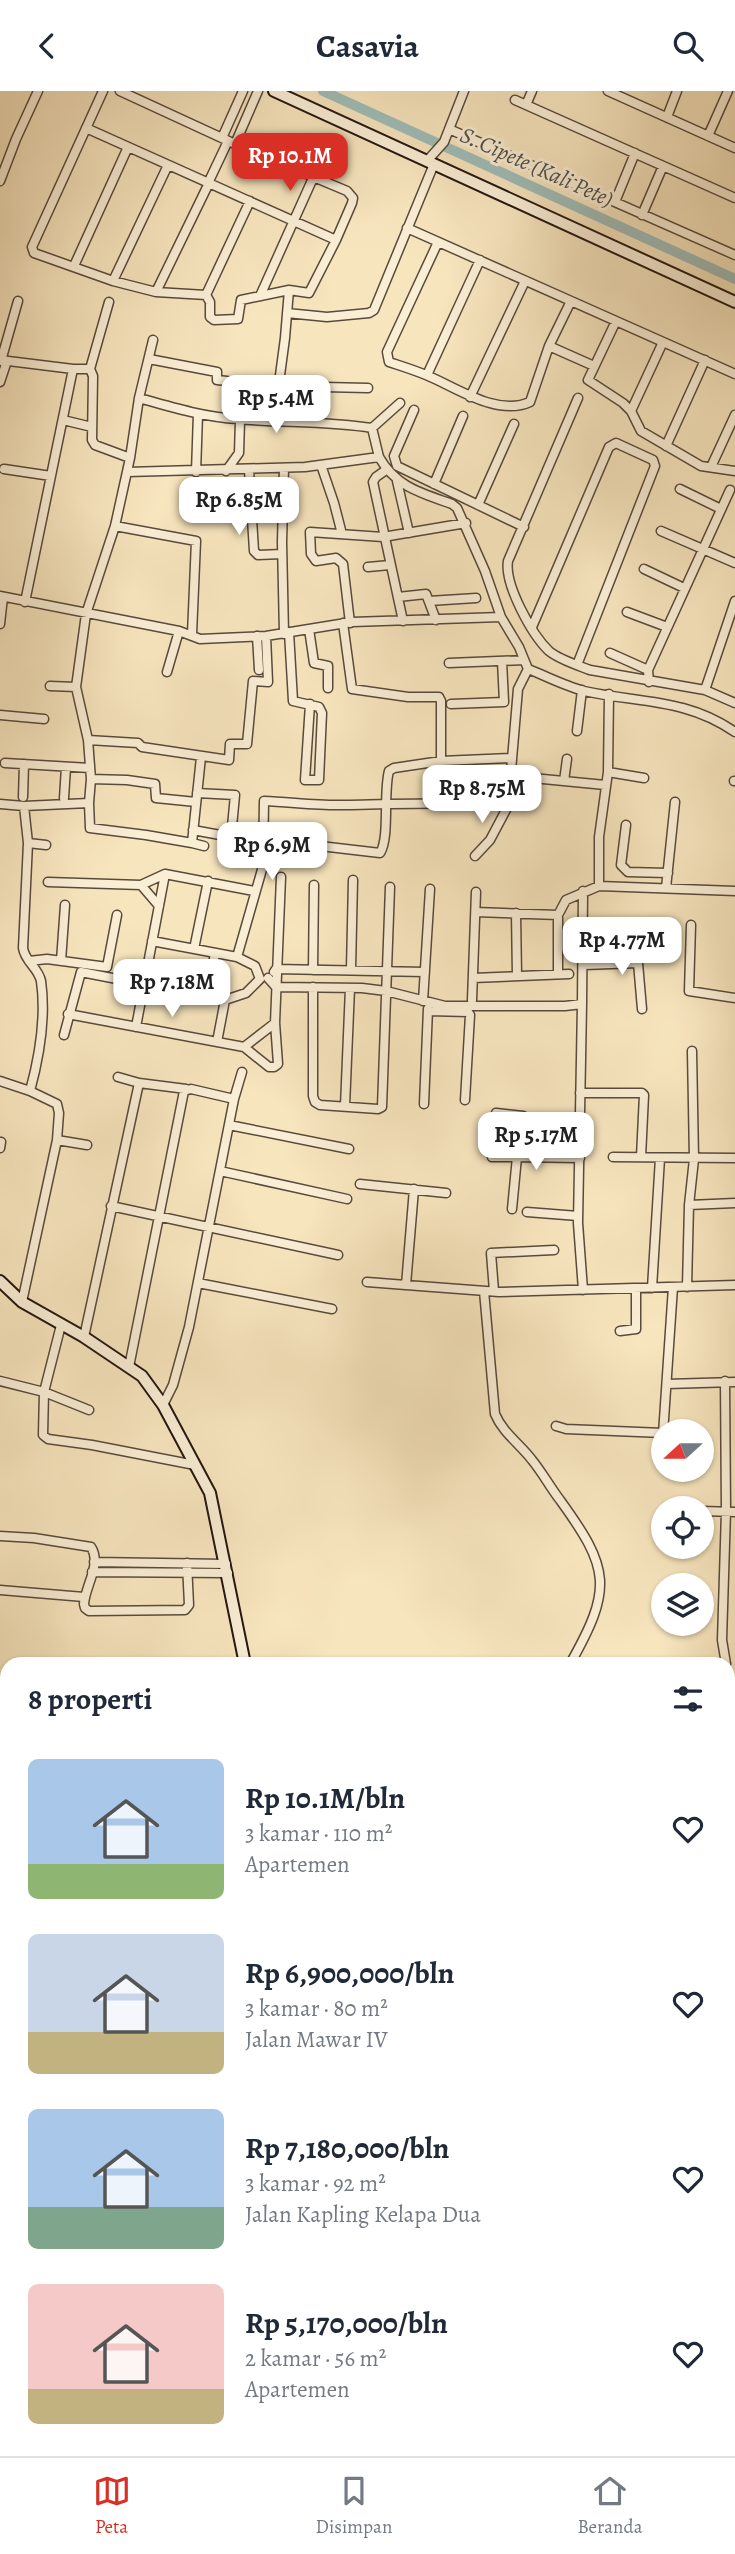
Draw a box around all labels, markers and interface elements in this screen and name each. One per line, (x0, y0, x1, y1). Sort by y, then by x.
text: Casavia (316, 24, 419, 68)
icon: back (28, 27, 66, 65)
icon: search (669, 27, 707, 65)
water label: S. Cipete (Kali Pete) (455, 119, 619, 215)
pin: Rp 10.1M (218, 133, 362, 193)
text: Rp 10.1M (248, 140, 332, 171)
pin: Rp 5.4M (211, 375, 341, 435)
text: Rp 5.4M (238, 382, 314, 413)
pin: Rp 6.85M (167, 477, 311, 537)
text: Rp 6.85M (195, 484, 283, 515)
pin: Rp 8.75M (410, 765, 554, 825)
text: Rp 8.75M (439, 772, 526, 803)
pin: Rp 6.9M (207, 823, 337, 882)
text: Rp 6.9M (233, 829, 311, 860)
pin: Rp 4.77M (550, 917, 694, 977)
text: Rp 4.77M (579, 924, 665, 955)
pin: Rp 7.18M (100, 960, 244, 1019)
text: Rp 7.18M (129, 966, 215, 997)
pin: Rp 5.17M (464, 1112, 608, 1172)
text: Rp 5.17M (494, 1119, 578, 1150)
north arrow (651, 1419, 714, 1482)
map controls (651, 1419, 714, 1636)
button: locate (651, 1496, 714, 1559)
button: layers (651, 1573, 714, 1636)
text: 8 properti (28, 1679, 152, 1719)
icon: filters (669, 1680, 707, 1718)
text: Rp 10.1M/bln (245, 1778, 405, 1818)
icon: home (84, 1787, 168, 1871)
icon: heart (669, 1810, 707, 1848)
text: 3 kamar · 110 m² (245, 1818, 392, 1849)
text: Apartemen (245, 1849, 350, 1880)
text: Rp 6,900,000/bln (245, 1953, 454, 1993)
icon: home (84, 1962, 168, 2046)
icon: heart (669, 1985, 707, 2023)
text: 3 kamar · 80 m² (245, 1993, 388, 2024)
text: Jalan Mawar IV (245, 2024, 388, 2055)
text: Rp 7,180,000/bln (245, 2128, 449, 2168)
icon: home (84, 2137, 168, 2221)
icon: heart (669, 2160, 707, 2198)
text: 3 kamar · 92 m² (245, 2168, 386, 2199)
text: Jalan Kapling Kelapa Dua (245, 2199, 481, 2230)
text: Rp 5,170,000/bln (245, 2303, 448, 2343)
icon: home (84, 2312, 168, 2396)
icon: heart (669, 2335, 707, 2373)
text: 2 kamar · 56 m² (245, 2343, 386, 2374)
text: Apartemen (245, 2374, 350, 2405)
tab: Peta (93, 2472, 131, 2540)
tab: Disimpan (316, 2472, 392, 2540)
tab: Beranda (577, 2472, 642, 2540)

